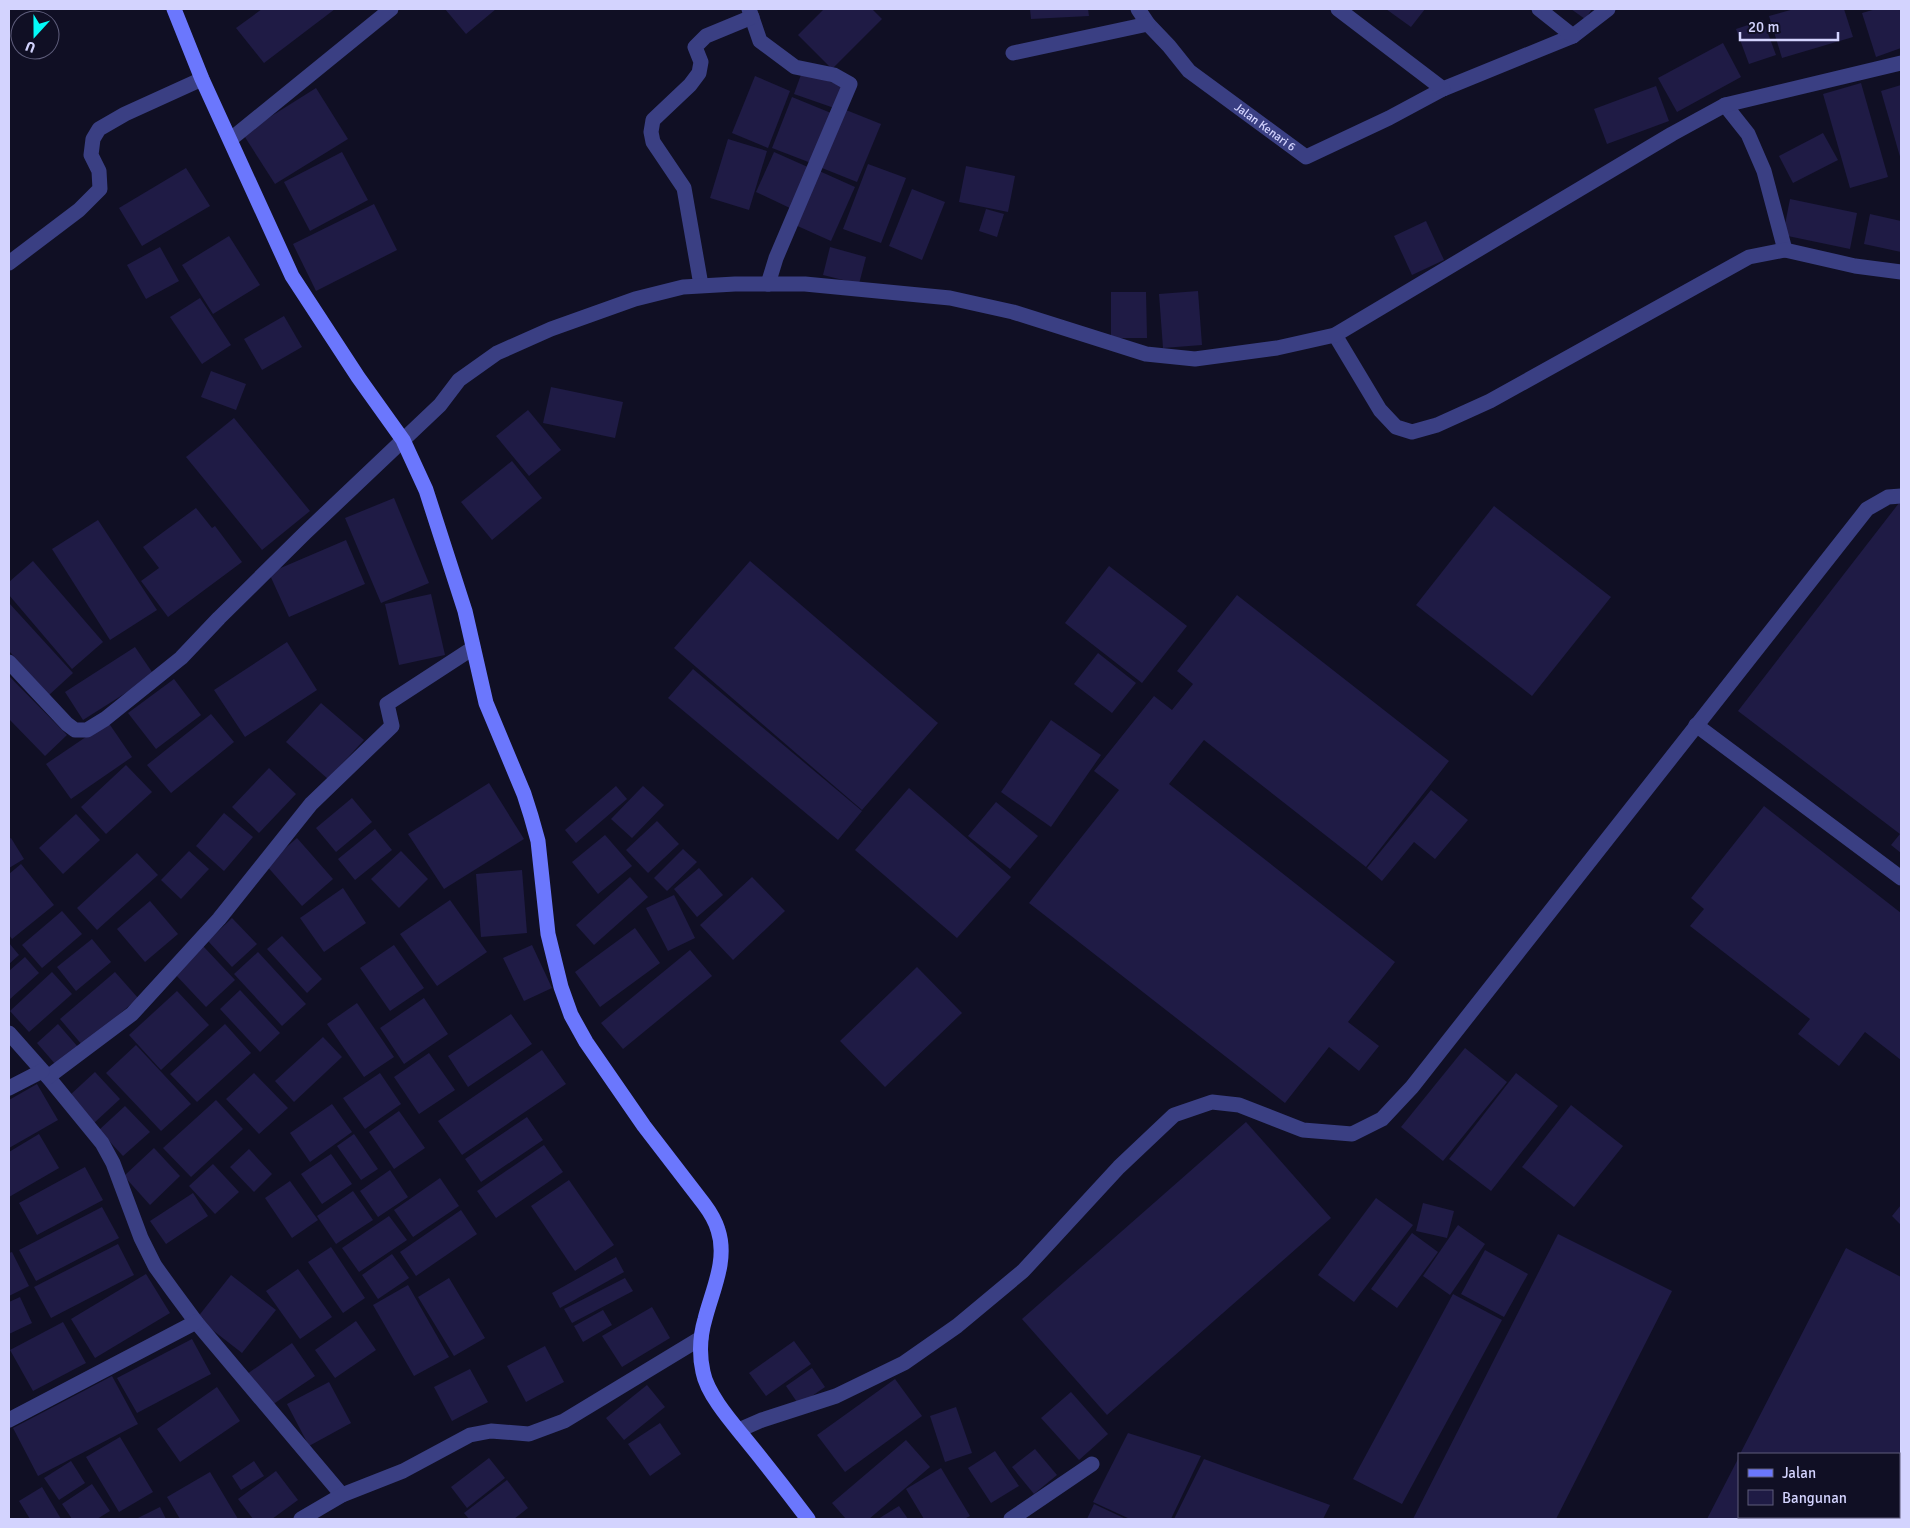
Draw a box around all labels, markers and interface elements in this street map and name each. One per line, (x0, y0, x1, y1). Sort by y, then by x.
north arrow (10, 10, 60, 60)
scale bar (1740, 10, 1838, 42)
text: 20 m (1748, 18, 1779, 36)
text: U (23, 37, 38, 56)
street label: Jalan Kenari 6 (1231, 99, 1299, 155)
legend (1738, 1453, 1900, 1518)
text: Jalan (1782, 1464, 1816, 1482)
text: Bangunan (1782, 1489, 1847, 1507)

